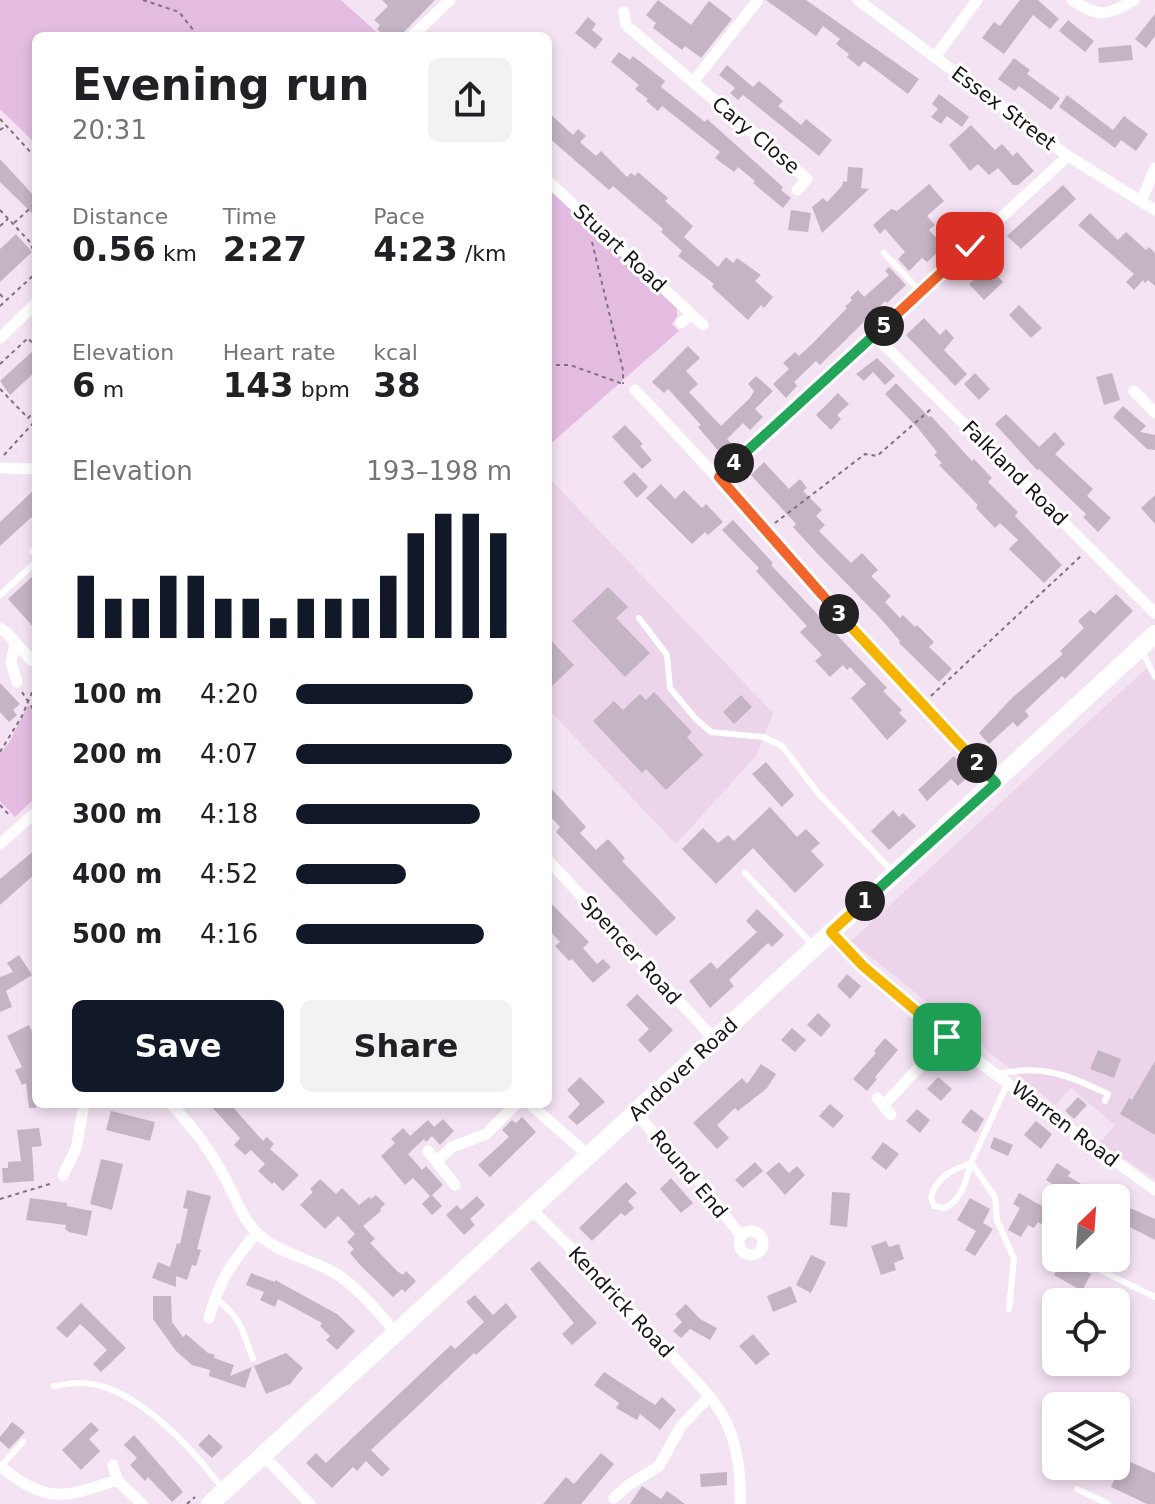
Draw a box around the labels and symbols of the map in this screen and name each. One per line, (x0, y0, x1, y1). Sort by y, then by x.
street label: Essex Street (947, 61, 1061, 155)
street label: Cary Close (707, 91, 805, 179)
street label: Stuart Road (569, 199, 671, 297)
pin (936, 212, 1004, 280)
pin: 5 (864, 306, 904, 346)
street label: Falkland Road (957, 415, 1073, 531)
pin: 4 (714, 443, 754, 483)
pin: 3 (819, 594, 859, 634)
pin: 2 (957, 743, 997, 783)
pin: 1 (845, 881, 885, 921)
street label: Spencer Road (576, 891, 686, 1009)
pin (913, 1003, 981, 1071)
street label: Andover Road (624, 1012, 742, 1126)
street label: Warren Road (1007, 1076, 1123, 1172)
street label: Round End (645, 1125, 733, 1223)
north arrow (1042, 1184, 1130, 1272)
street label: Kendrick Road (564, 1242, 678, 1362)

